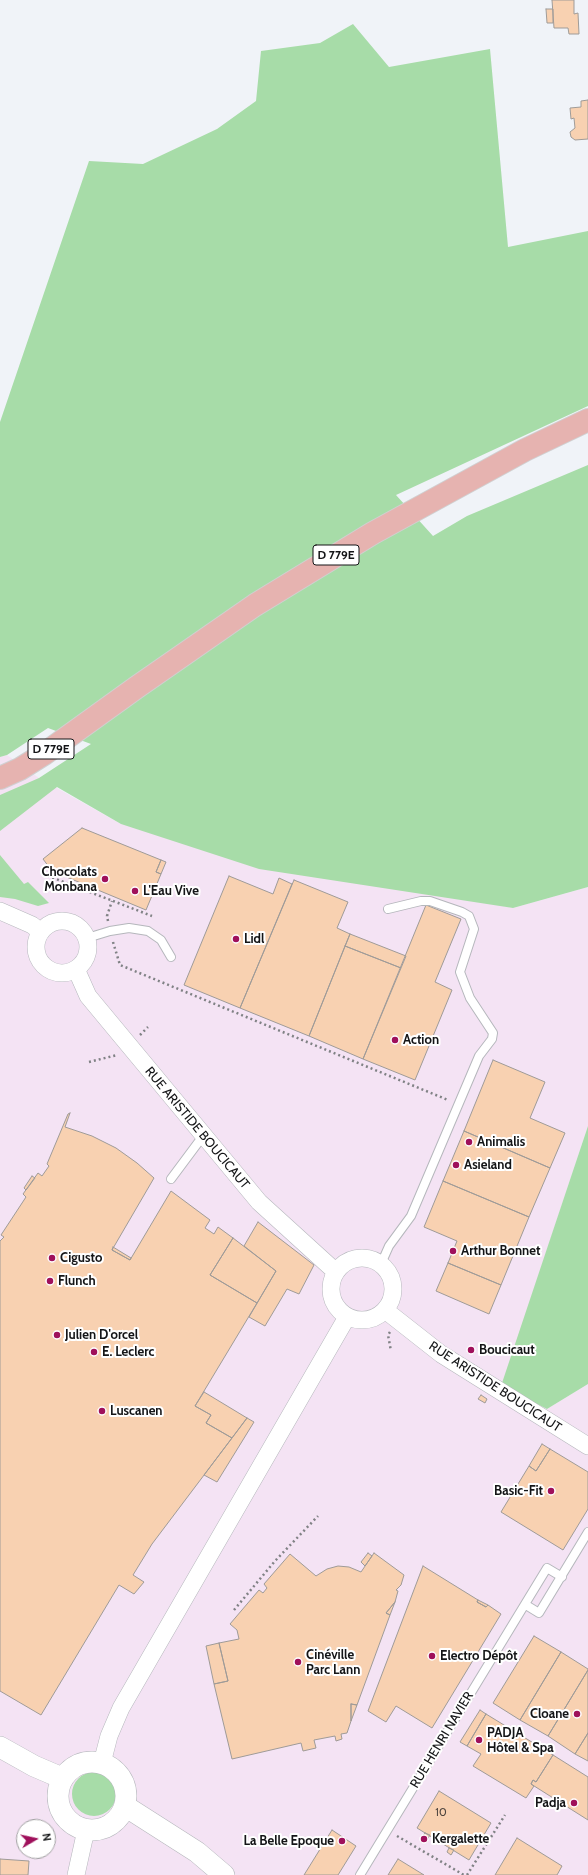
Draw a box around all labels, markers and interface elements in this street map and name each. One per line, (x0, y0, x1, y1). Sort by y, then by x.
road number: D 779E (313, 545, 359, 565)
road number: D 779E (28, 739, 74, 759)
place label: Chocolats Monbana (41, 864, 97, 895)
marker: Chocolats Monbana (100, 874, 110, 884)
place label: L'Eau Vive (143, 883, 199, 899)
marker: L'Eau Vive (130, 886, 140, 896)
place label: Lidl (244, 931, 264, 947)
marker: Lidl (231, 934, 241, 944)
place label: Action (403, 1032, 439, 1048)
marker: Action (390, 1035, 400, 1045)
street label: RUE ARISTIDE BOUCICAUT (141, 1064, 253, 1192)
place label: Animalis (477, 1134, 525, 1150)
marker: Animalis (464, 1137, 474, 1147)
place label: Asieland (464, 1157, 512, 1173)
marker: Asieland (451, 1160, 461, 1170)
place label: Arthur Bonnet (461, 1243, 540, 1259)
marker: Arthur Bonnet (448, 1246, 458, 1256)
place label: Cigusto (60, 1250, 102, 1266)
marker: Cigusto (47, 1253, 57, 1263)
place label: Flunch (58, 1273, 96, 1289)
marker: Flunch (45, 1276, 55, 1286)
place label: Julien D'orcel (65, 1327, 138, 1343)
marker: Julien D'orcel (52, 1330, 62, 1340)
street label: RUE ARISTIDE BOUCICAUT (426, 1338, 564, 1436)
place label: Boucicaut (479, 1342, 535, 1358)
place label: E. Leclerc (102, 1344, 154, 1360)
marker: Boucicaut (466, 1345, 476, 1355)
marker: E. Leclerc (89, 1347, 99, 1357)
place label: Luscanen (110, 1403, 163, 1419)
marker: Luscanen (97, 1406, 107, 1416)
place label: Basic-Fit (494, 1483, 543, 1499)
marker: Basic-Fit (546, 1486, 556, 1496)
place label: Cinéville Parc Lann (306, 1647, 360, 1678)
place label: Electro Dépôt (440, 1648, 518, 1664)
marker: Electro Dépôt (427, 1651, 437, 1661)
marker: Cinéville Parc Lann (293, 1657, 303, 1667)
street label: RUE HENRI NAVIER (407, 1689, 477, 1791)
place label: Cloane (530, 1706, 569, 1722)
marker: Cloane (572, 1709, 582, 1719)
place label: PADJA Hôtel & Spa (487, 1725, 554, 1756)
marker: PADJA Hôtel & Spa (474, 1735, 484, 1745)
place label: Padja (535, 1795, 566, 1811)
marker: Padja (569, 1798, 579, 1808)
house number: 10 (435, 1806, 447, 1820)
north arrow (16, 1819, 56, 1859)
place label: Kergalette (432, 1831, 489, 1847)
text: N (39, 1832, 54, 1842)
place label: La Belle Epoque (243, 1833, 334, 1849)
marker: Kergalette (419, 1834, 429, 1844)
marker: La Belle Epoque (337, 1836, 347, 1846)

